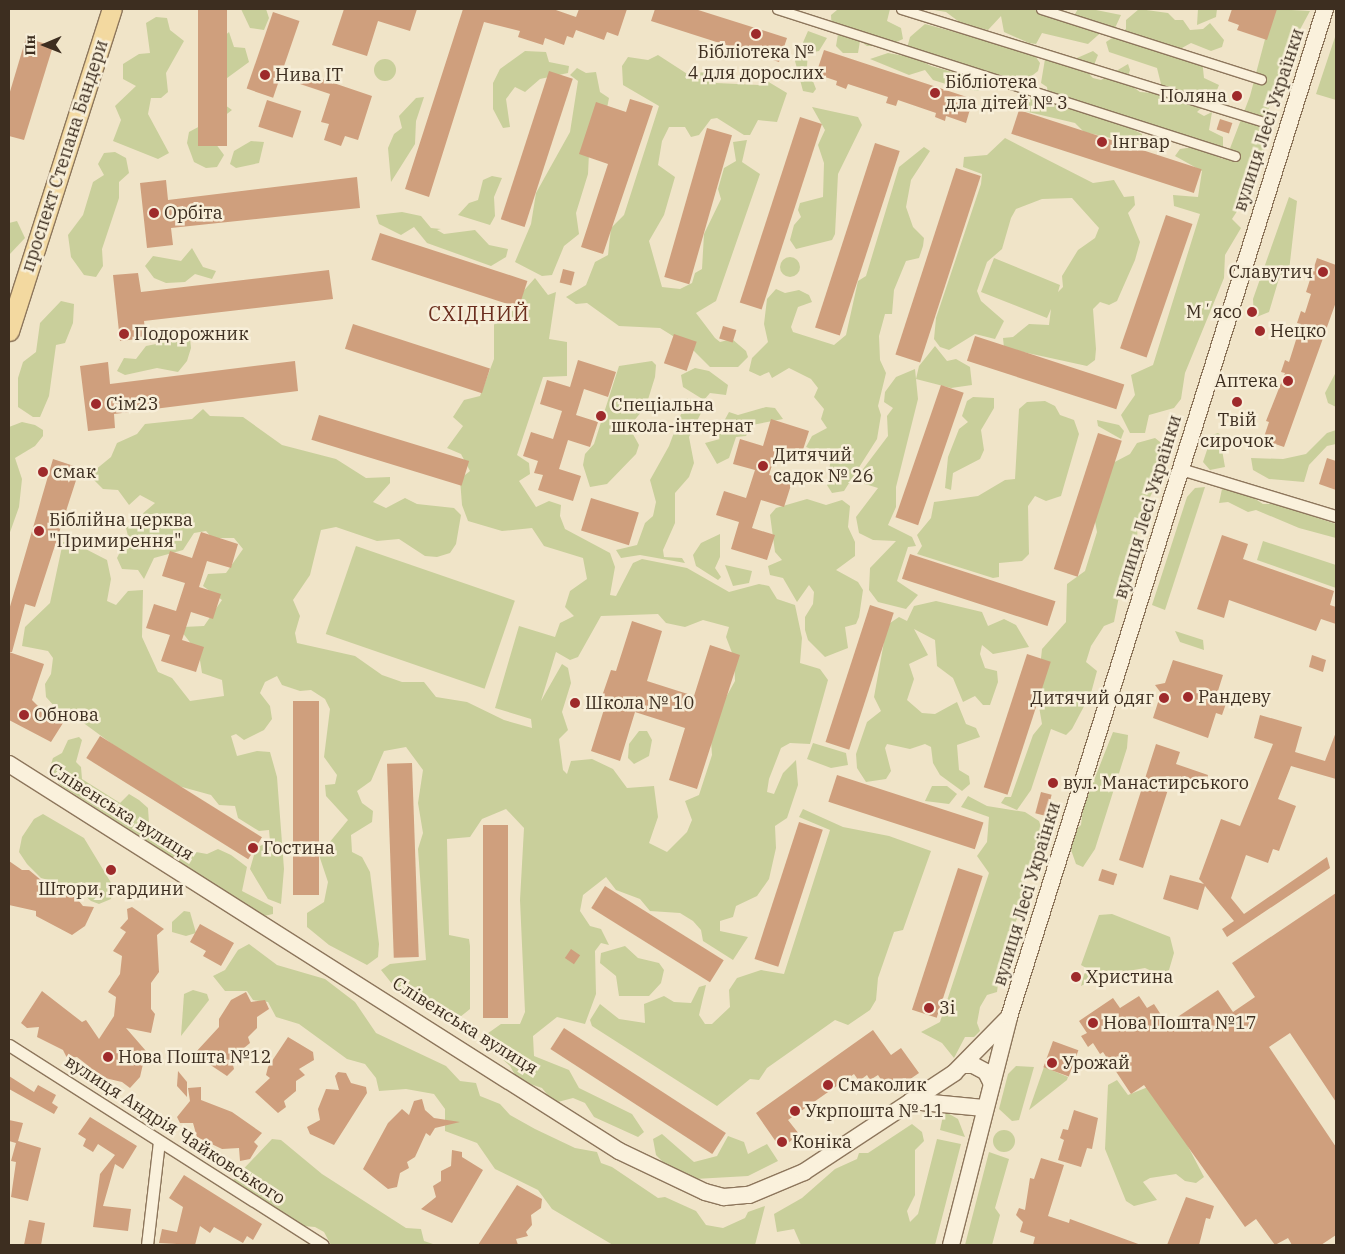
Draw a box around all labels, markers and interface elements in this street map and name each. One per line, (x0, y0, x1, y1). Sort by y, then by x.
north arrow (20, 20, 70, 70)
street label: вулиця Лесі Українки (1229, 26, 1309, 214)
marker: Бібліотека № 4 для дорослих (750, 28, 762, 40)
text: Пн (21, 35, 39, 56)
street label: проспект Степана Бандери (17, 37, 113, 275)
place label: Бібліотека № 4 для дорослих (688, 42, 824, 84)
place label: Нива IT (275, 64, 343, 86)
marker: Нива IT (259, 69, 271, 81)
place label: Бібліотека дла дітей № 3 (945, 72, 1068, 115)
place label: Поляна (1160, 85, 1227, 107)
marker: Бібліотека дла дітей № 3 (929, 87, 941, 99)
marker: Поляна (1231, 90, 1243, 102)
place label: Інгвар (1112, 131, 1170, 153)
marker: Інгвар (1096, 136, 1108, 148)
place label: Орбіта (164, 202, 223, 224)
marker: Орбіта (148, 207, 160, 219)
place label: Славутич (1229, 261, 1313, 283)
marker: Славутич (1317, 266, 1329, 278)
district label: СХІДНИЙ (427, 301, 531, 325)
place label: Мʼясо (1186, 301, 1242, 323)
marker: Мʼясо (1246, 306, 1258, 318)
place label: Нецко (1270, 320, 1326, 342)
place label: Подорожник (134, 323, 249, 345)
marker: Нецко (1254, 325, 1266, 337)
marker: Подорожник (118, 328, 130, 340)
place label: Аптека (1214, 370, 1278, 392)
marker: Аптека (1282, 375, 1294, 387)
place label: Сім23 (106, 393, 159, 415)
place label: Спеціальна школа-інтернат (611, 395, 753, 438)
marker: Твій сирочок (1231, 396, 1243, 408)
marker: Сім23 (90, 398, 102, 410)
marker: Спеціальна школа-інтернат (595, 410, 607, 422)
place label: Твій сирочок (1200, 410, 1274, 452)
street label: вулиця Лесі Українки (1110, 412, 1186, 602)
place label: Дитячий садок № 26 (773, 445, 874, 488)
marker: Дитячий садок № 26 (757, 460, 769, 472)
place label: смак (53, 461, 96, 483)
marker: смак (37, 466, 49, 478)
place label: Біблійна церква "Примирення" (49, 510, 193, 552)
marker: Біблійна церква "Примирення" (33, 525, 45, 537)
place label: Рандеву (1198, 686, 1271, 708)
place label: Дитячий одяг (1031, 687, 1154, 709)
marker: Рандеву (1182, 691, 1194, 703)
place label: Школа № 10 (585, 692, 694, 714)
marker: Дитячий одяг (1158, 692, 1170, 704)
marker: Школа № 10 (569, 697, 581, 709)
place label: Обнова (34, 704, 99, 726)
marker: Обнова (18, 709, 30, 721)
street label: Слівенська вулиця (44, 759, 198, 865)
place label: вул. Манастирського (1063, 772, 1249, 794)
marker: вул. Манастирського (1047, 777, 1059, 789)
street label: вулиця Лесі Українки (989, 799, 1065, 989)
place label: Гостина (263, 837, 335, 859)
marker: Гостина (247, 842, 259, 854)
marker: Штори, гардини (105, 864, 117, 876)
place label: Штори, гардини (38, 878, 184, 900)
place label: Христина (1086, 966, 1173, 988)
marker: Христина (1070, 971, 1082, 983)
street label: Слівенська вулиця (388, 973, 542, 1079)
place label: 3і (939, 997, 955, 1019)
marker: 3і (923, 1002, 935, 1014)
place label: Нова Пошта №17 (1103, 1012, 1257, 1034)
marker: Нова Пошта №17 (1087, 1017, 1099, 1029)
place label: Нова Пошта №12 (118, 1046, 272, 1068)
street label: вулиця Андрія Чайковського (61, 1051, 289, 1209)
marker: Нова Пошта №12 (102, 1051, 114, 1063)
place label: Урожай (1062, 1052, 1130, 1074)
marker: Урожай (1046, 1057, 1058, 1069)
place label: Смаколик (838, 1074, 927, 1096)
marker: Смаколик (822, 1079, 834, 1091)
place label: Укрпошта № 11 (805, 1100, 944, 1122)
marker: Укрпошта № 11 (789, 1105, 801, 1117)
place label: Коніка (792, 1131, 852, 1153)
marker: Коніка (776, 1136, 788, 1148)

